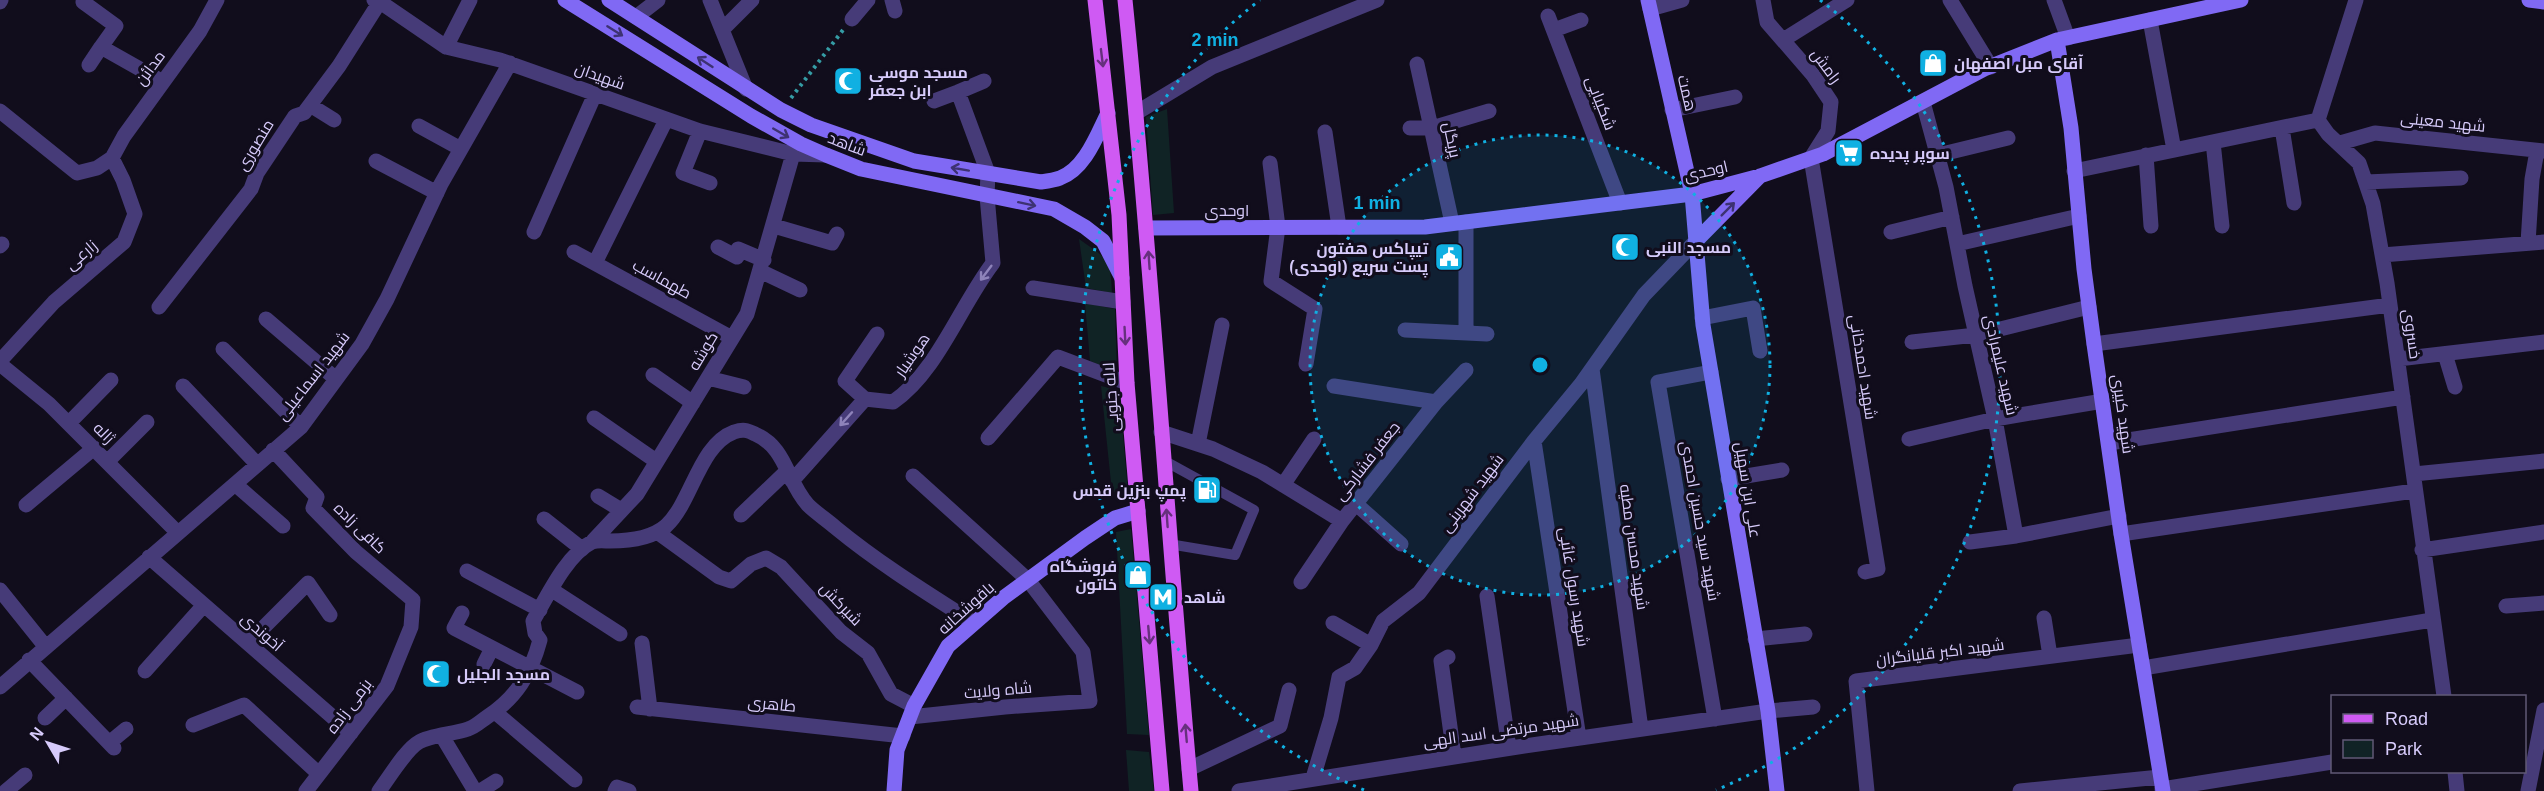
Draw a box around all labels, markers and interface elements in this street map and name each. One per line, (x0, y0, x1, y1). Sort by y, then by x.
one-way arrow (606, 25, 623, 38)
text: 2 min (1191, 30, 1239, 50)
street label: رامش (1806, 45, 1844, 88)
street label: مدائن (132, 47, 170, 90)
shop icon: آقای مبل اصفهان (1917, 47, 1949, 79)
one-way arrow (1097, 48, 1108, 68)
place label: آقای مبل اصفهان (1954, 54, 2083, 73)
one-way arrow (697, 56, 714, 68)
street label: شهیدان (572, 59, 627, 95)
place label: مسجد موسی ابن جعفر (868, 64, 968, 100)
mosque icon: مسجد موسی ابن جعفر (832, 65, 864, 97)
street label: همت (1675, 73, 1699, 113)
street label: شکیبایی (1581, 74, 1619, 133)
street label: شهید معینی (2399, 109, 2486, 137)
street label: منصوری (233, 116, 279, 175)
street label: پریگل (1437, 121, 1464, 161)
one-way arrow (772, 127, 789, 139)
street label: شاهد (826, 129, 868, 159)
supermarket icon: سوپر پدیده (1833, 137, 1865, 169)
place label: سوپر پدیده (1870, 145, 1950, 165)
street label: اوحدی (1682, 158, 1730, 186)
one-way arrow (951, 163, 970, 174)
text: 1 min (1353, 193, 1401, 213)
one-way arrow (1017, 199, 1037, 210)
street label: اوحدی (1205, 202, 1249, 221)
one-way arrow (1720, 202, 1735, 217)
mosque icon: مسجد النبی (1609, 231, 1641, 263)
street label: زارعی (62, 237, 102, 275)
place label: مسجد النبی (1646, 239, 1731, 257)
place label: تیپاکس هفتون (اوحدی) پست سریع (1289, 240, 1429, 278)
public building icon: تیپاکس هفتون (اوحدی) پست سریع (1433, 241, 1465, 273)
one-way arrow (1143, 251, 1154, 271)
street label: طهماسب (629, 256, 694, 304)
one-way arrow (979, 264, 992, 280)
street label: خسروی (2398, 308, 2424, 360)
street label: شهید احمدخانی (1844, 313, 1880, 421)
street label: شهید علیمرادی (1979, 313, 2021, 417)
one-way arrow (1119, 326, 1130, 346)
street label: شهید اسماعیلی (273, 328, 354, 425)
street label: کوشه (685, 329, 722, 374)
street label: هوشیار (890, 330, 934, 381)
centre of rings (1530, 355, 1550, 375)
street label: لاله جنوبی (1100, 362, 1124, 432)
street label: شهید کبیری (2107, 373, 2137, 455)
one-way arrow (840, 411, 854, 426)
street label: جعفر فشارکی (1331, 418, 1405, 505)
street label: ژاله (89, 419, 118, 448)
street label: شهید سید حسین احمدی (1676, 440, 1722, 603)
street label: علی ابن سهیل (1730, 441, 1764, 539)
street label: شهید شهرینی (1437, 451, 1508, 537)
fuel station icon: پمپ بنزین قدس (1191, 474, 1223, 506)
place label: پمپ بنزین قدس (1073, 482, 1186, 502)
street label: شهید محسن مطیه (1615, 483, 1651, 611)
street label: کافی زاده (329, 499, 389, 558)
one-way arrow (1162, 508, 1173, 528)
street label: شهید رسول غائبی (1554, 526, 1592, 648)
place label: فروشگاه خاتون (1050, 558, 1117, 594)
shop icon: فروشگاه خاتون (1122, 559, 1154, 591)
street label: شیرکش (815, 579, 865, 630)
street label: باقوشخانه (935, 579, 998, 638)
metro station icon: شاهد (1147, 581, 1179, 613)
place label: شاهد (1184, 589, 1226, 606)
street label: آخوندی (236, 609, 287, 657)
one-way arrow (1143, 625, 1154, 645)
street label: شهید اکبر قلیانگران (1875, 636, 2005, 670)
mosque icon: مسجد الجلیل (420, 658, 452, 690)
place label: مسجد الجلیل (457, 666, 550, 684)
street label: بزمی زاده (323, 676, 377, 738)
street label: شاه ولایت (963, 679, 1033, 702)
street label: طاهری (747, 693, 797, 717)
legend (2331, 695, 2526, 773)
text: Road (2385, 709, 2428, 729)
street label: شهید مرتضی اسد الهی (1422, 712, 1580, 752)
north arrow (18, 713, 78, 773)
one-way arrow (1180, 723, 1191, 743)
text: N (26, 724, 47, 744)
text: Park (2385, 739, 2423, 759)

